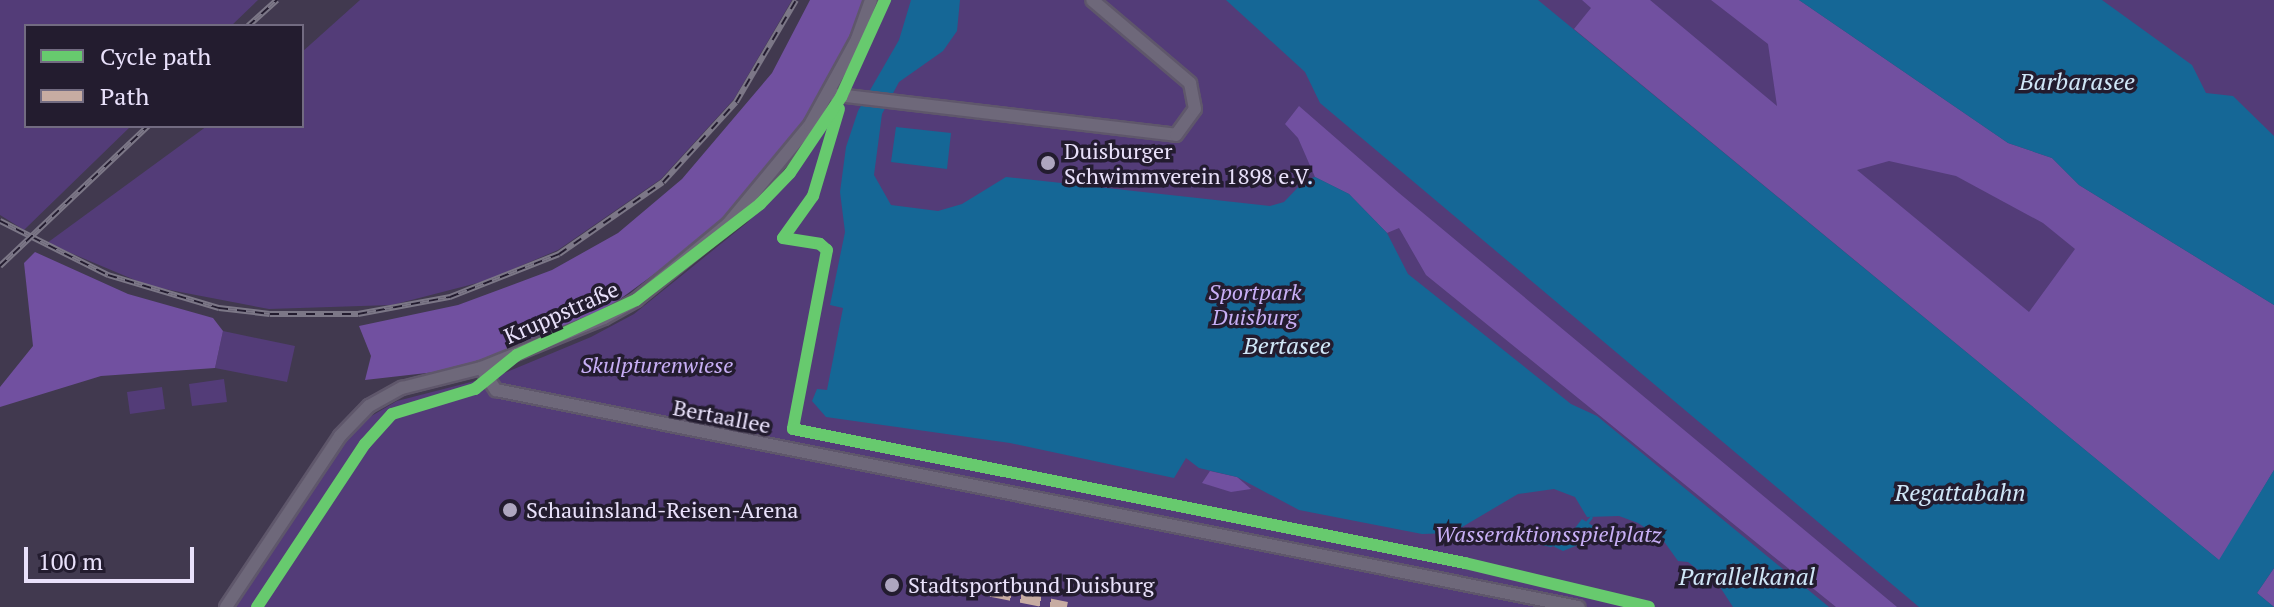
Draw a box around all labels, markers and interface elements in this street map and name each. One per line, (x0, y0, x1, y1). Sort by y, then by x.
legend (24, 24, 304, 128)
text: Cycle path (100, 40, 211, 72)
water label: Barbarasee (2019, 68, 2135, 96)
text: Path (100, 80, 149, 112)
place label: Duisburger Schwimmverein 1898 e.V. (1064, 137, 1313, 188)
marker: Duisburger Schwimmverein 1898 e.V. (1039, 154, 1057, 172)
street label: Kruppstraße (500, 275, 622, 349)
park label: Sportpark Duisburg (1208, 278, 1302, 330)
water label: Bertasee (1243, 332, 1331, 360)
park label: Skulpturenwiese (581, 352, 733, 378)
street label: Bertaallee (671, 394, 773, 438)
water label: Regattabahn (1895, 479, 2025, 507)
place label: Schauinsland-Reisen-Arena (526, 497, 798, 523)
marker: Schauinsland-Reisen-Arena (501, 501, 519, 519)
park label: Wasseraktionsspielplatz (1435, 521, 1661, 547)
scale bar (28, 531, 198, 581)
text: 100 m (38, 545, 103, 577)
water label: Parallelkanal (1679, 563, 1815, 591)
place label: Stadtsportbund Duisburg (908, 572, 1154, 598)
marker: Stadtsportbund Duisburg (883, 576, 901, 594)

